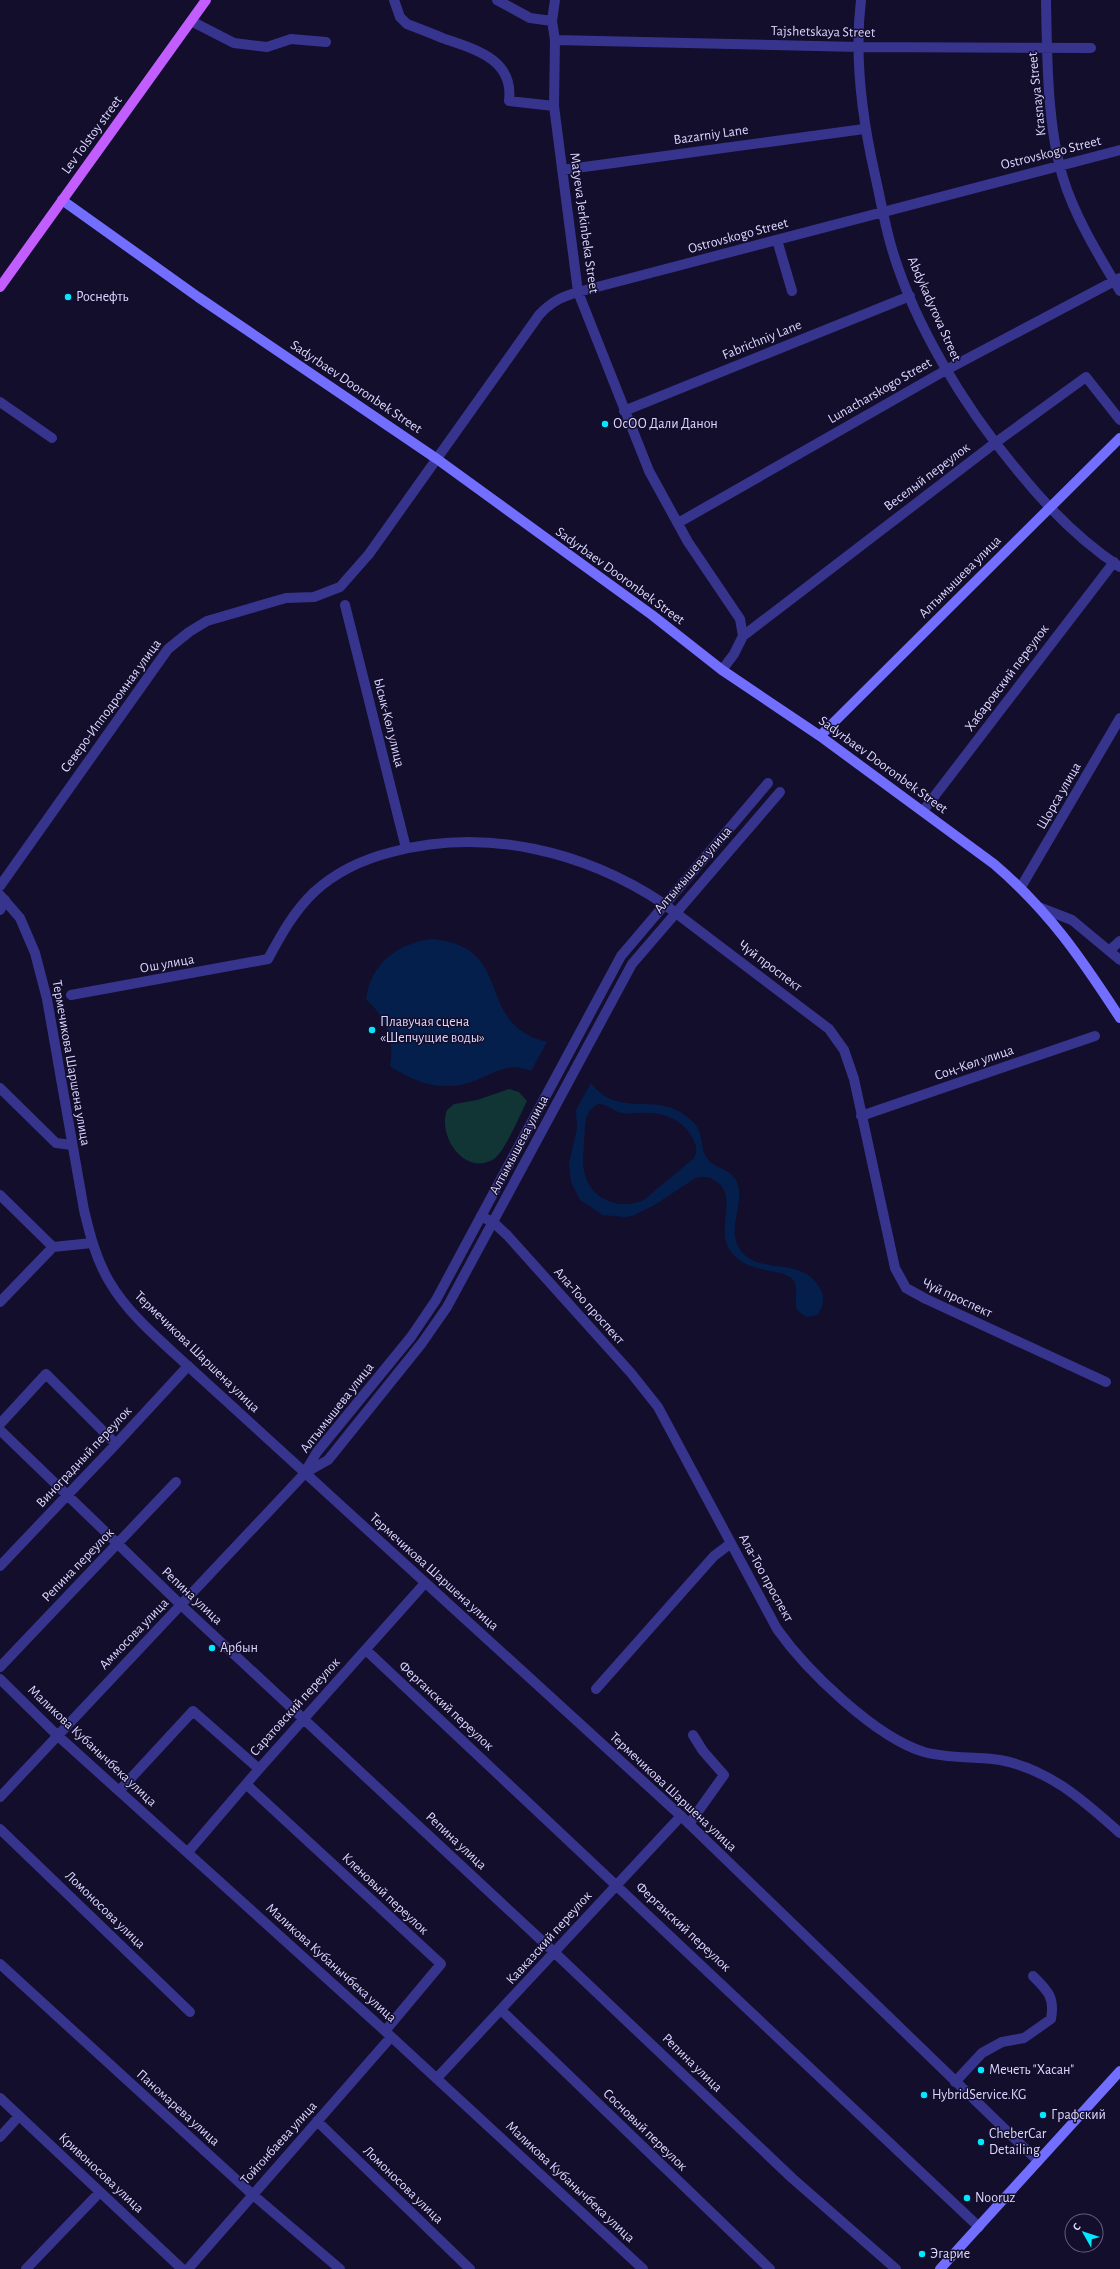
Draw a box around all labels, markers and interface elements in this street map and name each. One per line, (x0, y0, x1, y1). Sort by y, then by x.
street label: Tajshetskaya Street (771, 24, 876, 40)
street label: Krasnaya Street (1026, 51, 1048, 137)
street label: Lev Tolstoy street (59, 93, 125, 177)
street label: Bazarniy Lane (673, 123, 749, 147)
street label: Ostrovskogo Street (999, 134, 1103, 172)
street label: Matyeva Jerkinbeka Street (567, 152, 601, 295)
street label: Ostrovskogo Street (687, 216, 790, 256)
street label: Abdykadyrova Street (905, 255, 964, 364)
place label: Роснефть (76, 290, 128, 304)
marker: Роснефть (63, 292, 73, 302)
street label: Fabrichniy Lane (720, 318, 804, 362)
street label: Sadyrbaev Dooronbek Street (288, 338, 425, 437)
street label: Lunacharskogo Street (826, 355, 935, 426)
place label: ОсОО Дали Данон (613, 417, 718, 431)
marker: ОсОО Дали Данон (600, 419, 610, 429)
street label: Веселый переулок (881, 440, 973, 514)
street label: Sadyrbaev Dooronbek Street (553, 525, 687, 628)
street label: Алтымышева улица (916, 533, 1004, 621)
street label: Хабаровский переулок (962, 622, 1052, 734)
street label: Северо-Ипподромная улица (58, 636, 164, 775)
street label: Ысык-Көл улица (371, 677, 407, 769)
street label: Sadyrbaev Dooronbek Street (816, 714, 950, 817)
street label: Щорса улица (1034, 760, 1084, 832)
street label: Алтымышева улица (652, 823, 735, 916)
street label: Чүй проспект (736, 938, 805, 995)
street label: Ош улица (139, 952, 196, 976)
street label: Термечикова Шаршена улица (50, 979, 93, 1147)
place label: Плавучая сцена «Шепчущие воды» (380, 1015, 485, 1045)
marker: Плавучая сцена «Шепчущие воды» (367, 1025, 377, 1035)
street label: Соң-Көл улица (933, 1043, 1016, 1083)
street label: Алтымышева улица (487, 1093, 551, 1197)
street label: Ала-Тоо проспект (551, 1265, 628, 1348)
street label: Чүй проспект (920, 1276, 995, 1321)
street label: Термечикова Шаршена улица (132, 1289, 263, 1416)
street label: Алтымышева улица (298, 1360, 377, 1456)
street label: Виноградный переулок (34, 1403, 135, 1510)
street label: Термечикова Шаршена улица (367, 1511, 501, 1634)
street label: Репина переулок (39, 1525, 117, 1605)
street label: Ала-Тоо проспект (736, 1532, 796, 1625)
street label: Репина улица (159, 1565, 225, 1628)
street label: Аммосова улица (97, 1595, 172, 1672)
place label: Арбын (220, 1641, 258, 1655)
marker: Арбын (207, 1643, 217, 1653)
street label: Саратовский переулок (247, 1655, 343, 1759)
street label: Ферганский переулок (396, 1659, 496, 1754)
street label: Маликова Кубанычбека улица (25, 1683, 160, 1810)
street label: Термечикова Шаршена улица (607, 1730, 740, 1855)
street label: Репина улица (423, 1810, 489, 1873)
street label: Кленовый переулок (339, 1851, 431, 1938)
street label: Ломоносова улица (62, 1868, 148, 1952)
street label: Ферганский переулок (633, 1880, 733, 1975)
street label: Кавказский переулок (504, 1888, 595, 1987)
street label: Маликова Кубанычбека улица (263, 1901, 399, 2026)
street label: Репина улица (659, 2031, 725, 2095)
place label: Мечеть "Хасан" (989, 2063, 1074, 2077)
marker: Мечеть "Хасан" (976, 2065, 986, 2075)
street label: Паномарева улица (134, 2067, 223, 2149)
street label: Сосновый переулок (600, 2086, 690, 2174)
place label: HybridService.KG (932, 2088, 1027, 2102)
marker: HybridService.KG (919, 2090, 929, 2100)
street label: Тойгонбаева улица (238, 2098, 320, 2187)
place label: Графский (1051, 2108, 1106, 2122)
marker: Графский (1038, 2110, 1048, 2120)
street label: Маликова Кубанычбека улица (503, 2119, 638, 2246)
place label: CheberCar Detailing (989, 2127, 1047, 2157)
street label: Кривоносова улица (56, 2130, 147, 2216)
marker: CheberCar Detailing (976, 2137, 986, 2147)
street label: Ломоносова улица (360, 2143, 446, 2227)
place label: Nooruz (975, 2191, 1016, 2205)
marker: Nooruz (962, 2193, 972, 2203)
north arrow (1064, 2213, 1104, 2253)
text: С (1070, 2221, 1083, 2233)
place label: Эгарие (930, 2247, 970, 2261)
marker: Эгарие (917, 2249, 927, 2259)

